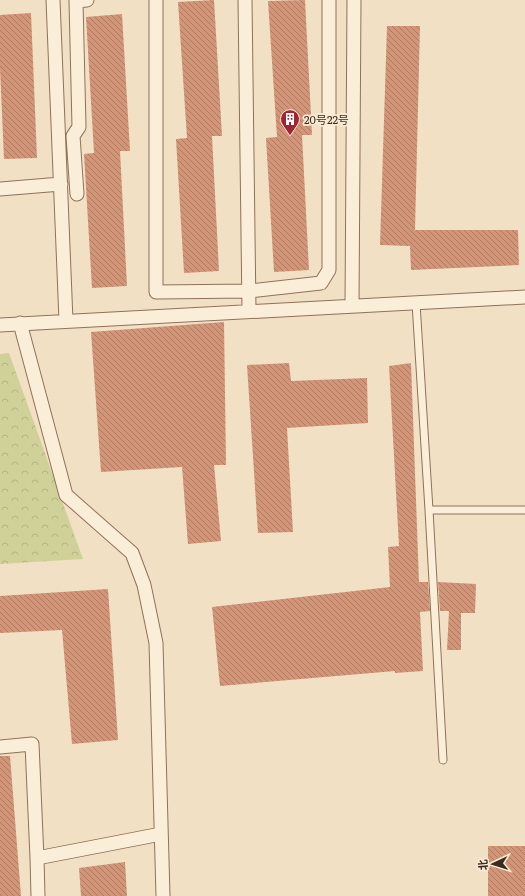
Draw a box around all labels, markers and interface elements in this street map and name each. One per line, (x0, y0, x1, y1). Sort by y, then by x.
building icon: 20号22号 (279, 108, 301, 136)
place label: 20号22号 (304, 111, 349, 127)
north arrow (473, 844, 513, 884)
text: 北 (474, 859, 490, 871)

